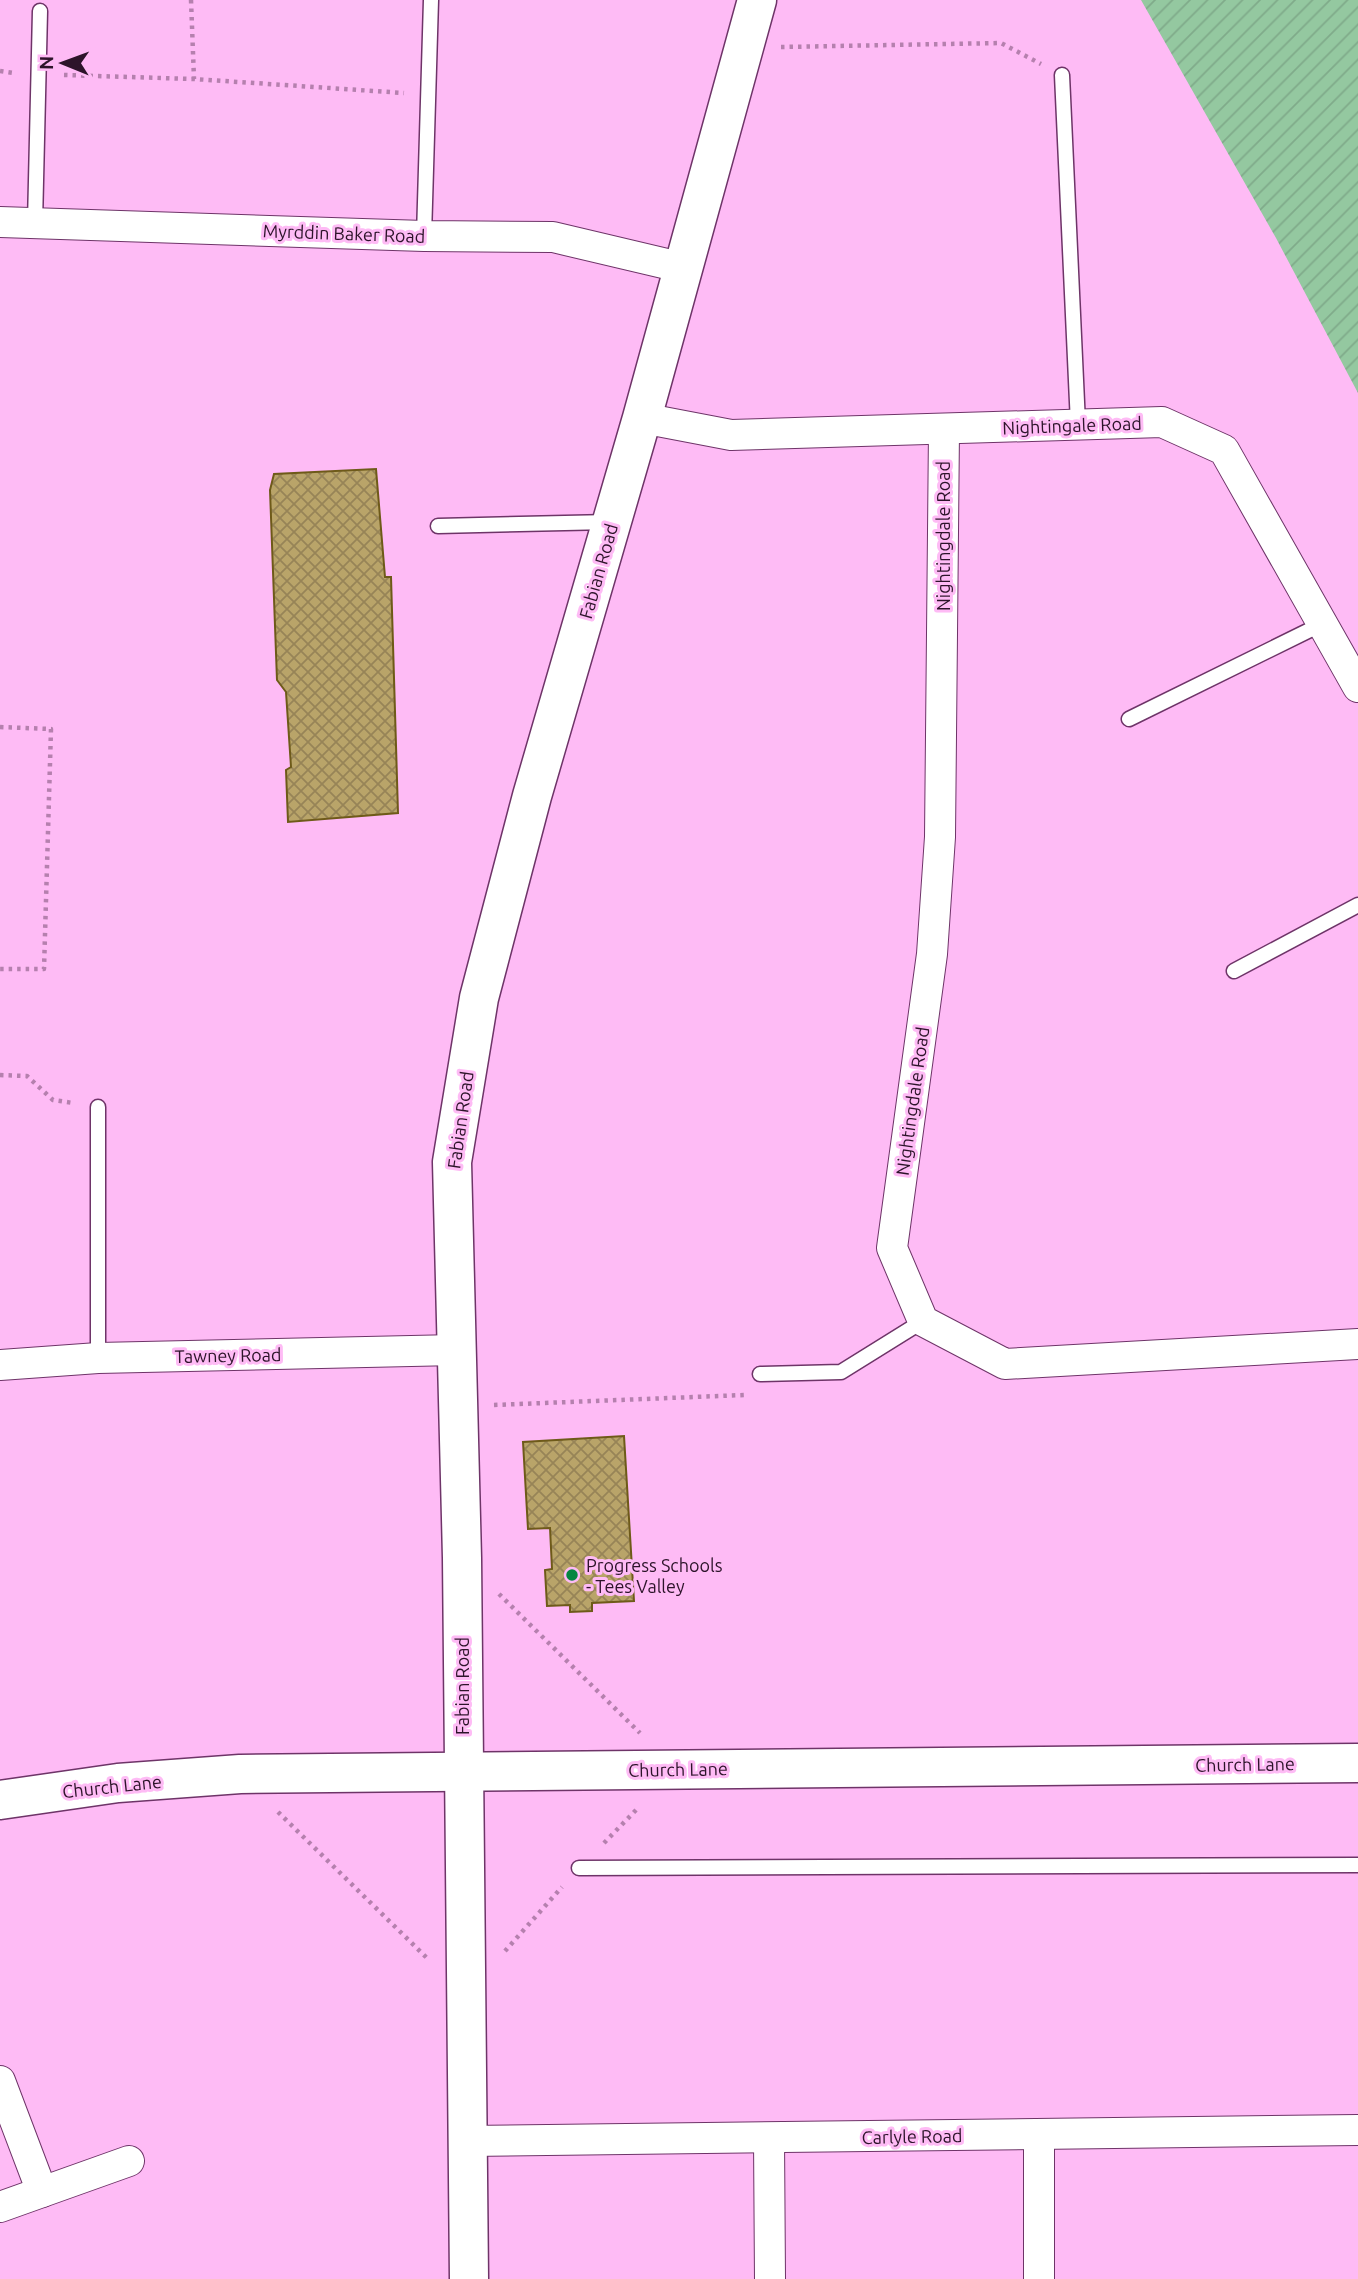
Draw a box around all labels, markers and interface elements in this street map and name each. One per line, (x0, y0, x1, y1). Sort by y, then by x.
north arrow (28, 28, 98, 98)
text: N (35, 55, 57, 70)
street label: Myrddin Baker Road (262, 220, 426, 246)
street label: Nightingale Road (1002, 413, 1142, 437)
street label: Nightingdale Road (933, 461, 953, 611)
street label: Fabian Road (575, 521, 621, 621)
street label: Nightingdale Road (892, 1025, 932, 1177)
street label: Fabian Road (443, 1070, 477, 1170)
street label: Tawney Road (174, 1344, 282, 1366)
place label: Progress Schools - Tees Valley (586, 1555, 723, 1596)
marker: Progress Schools - Tees Valley (564, 1567, 580, 1583)
street label: Fabian Road (452, 1637, 472, 1735)
street label: Church Lane (1195, 1753, 1295, 1775)
street label: Church Lane (628, 1758, 728, 1780)
street label: Church Lane (61, 1771, 163, 1801)
street label: Carlyle Road (861, 2125, 963, 2147)

